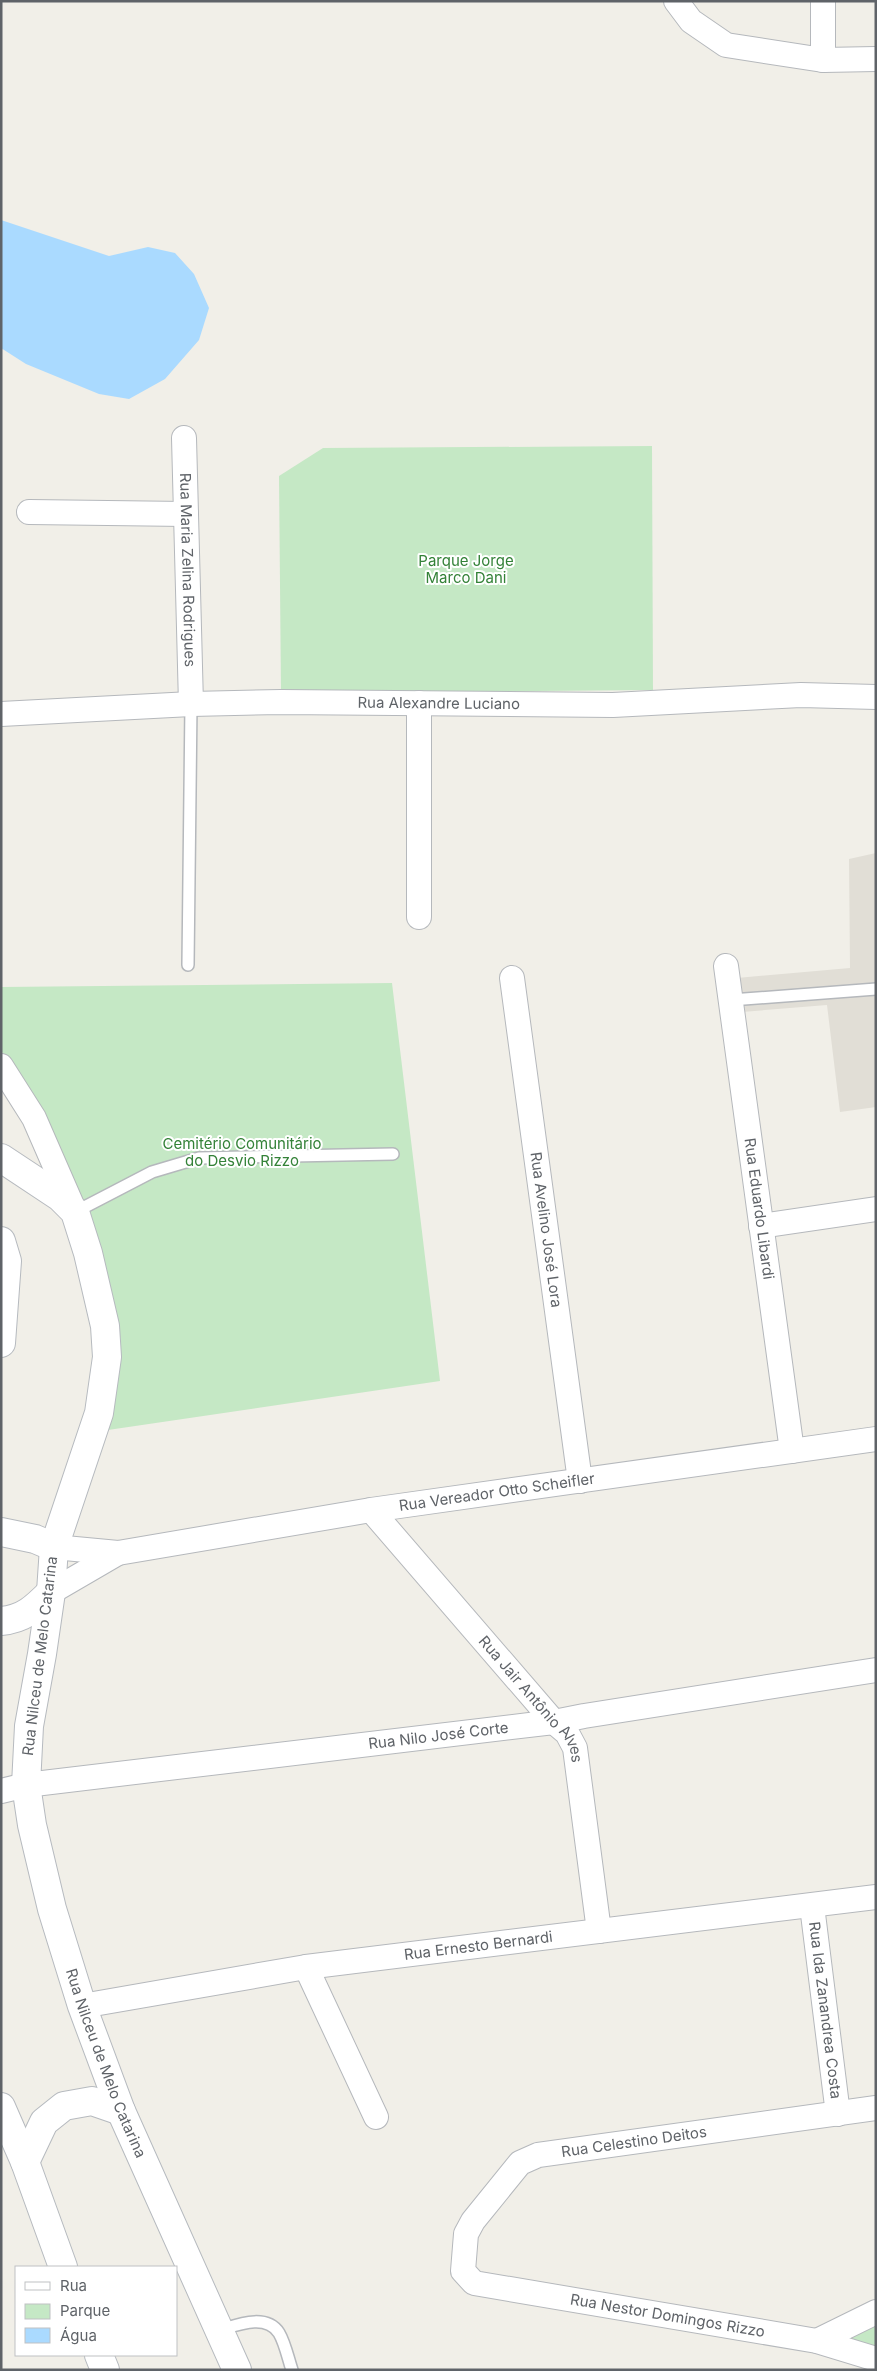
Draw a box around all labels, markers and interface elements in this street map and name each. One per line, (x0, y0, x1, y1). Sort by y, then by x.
street label: Rua Maria Zelina Rodrigues (176, 473, 200, 667)
park label: Parque Jorge Marco Dani (418, 551, 514, 587)
street label: Rua Alexandre Luciano (357, 693, 520, 713)
park label: Cemitério Comunitário do Desvio Rizzo (162, 1134, 322, 1170)
street label: Rua Eduardo Libardi (740, 1137, 779, 1281)
street label: Rua Avelino José Lora (527, 1151, 566, 1309)
street label: Rua Vereador Otto Scheifler (398, 1469, 596, 1515)
street label: Rua Nilceu de Melo Catarina (18, 1555, 61, 1757)
street label: Rua Jair Antônio Alves (475, 1632, 587, 1764)
street label: Rua Nilo José Corte (367, 1718, 509, 1753)
street label: Rua Ida Zanandrea Costa (805, 1920, 846, 2100)
street label: Rua Ernesto Bernardi (403, 1927, 554, 1964)
street label: Rua Nilceu de Melo Catarina (62, 1966, 151, 2161)
street label: Rua Celestino Deitos (560, 2122, 708, 2161)
legend (15, 2266, 178, 2356)
text: Rua (60, 2276, 87, 2295)
street label: Rua Nestor Domingos Rizzo (569, 2289, 766, 2341)
text: Parque (60, 2301, 110, 2320)
text: Água (60, 2326, 97, 2345)

